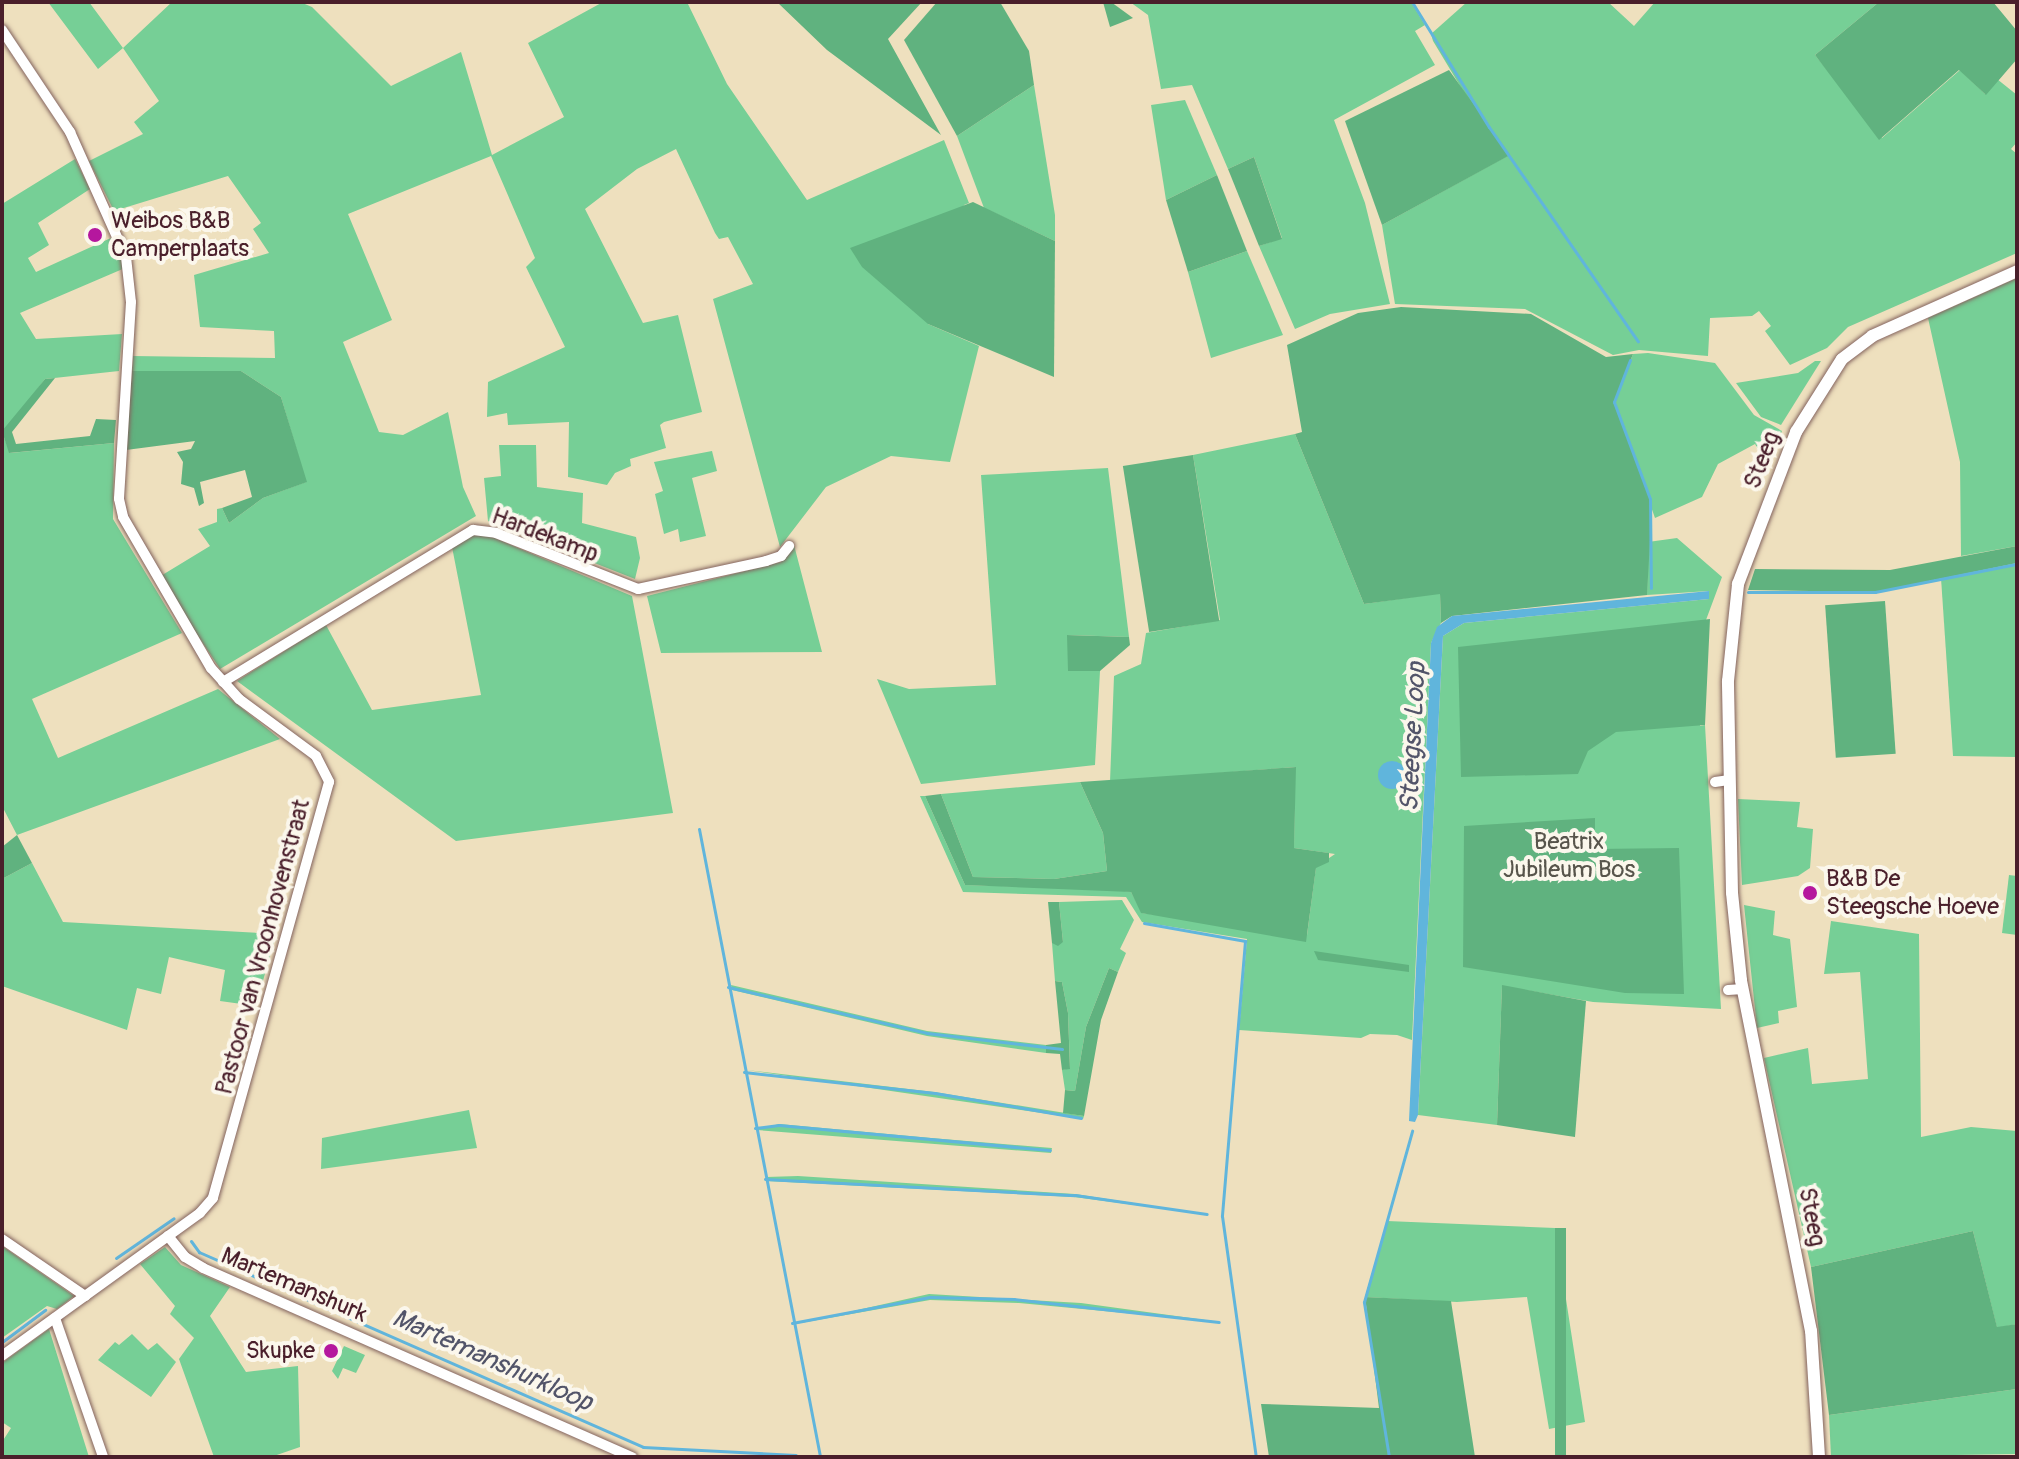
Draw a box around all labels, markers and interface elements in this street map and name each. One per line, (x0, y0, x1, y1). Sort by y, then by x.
place label: Weibos B&B Camperplaats (111, 207, 249, 263)
marker: Weibos B&B Camperplaats (86, 226, 104, 244)
street label: Steeg (1738, 427, 1786, 493)
street label: Hardekamp (488, 501, 602, 569)
water label: Steegse Loop (1395, 662, 1433, 812)
street label: Pastoor van Vroonhovenstraat (210, 796, 316, 1098)
park label: Beatrix Jubileum Bos (1503, 828, 1635, 884)
place label: B&B De Steegsche Hoeve (1826, 865, 1999, 921)
marker: B&B De Steegsche Hoeve (1801, 884, 1819, 902)
street label: Steeg (1792, 1185, 1832, 1249)
street label: Martemanshurk (217, 1241, 371, 1329)
water label: Martemanshurkloop (387, 1303, 597, 1419)
place label: Skupke (246, 1337, 315, 1365)
marker: Skupke (322, 1342, 340, 1360)

